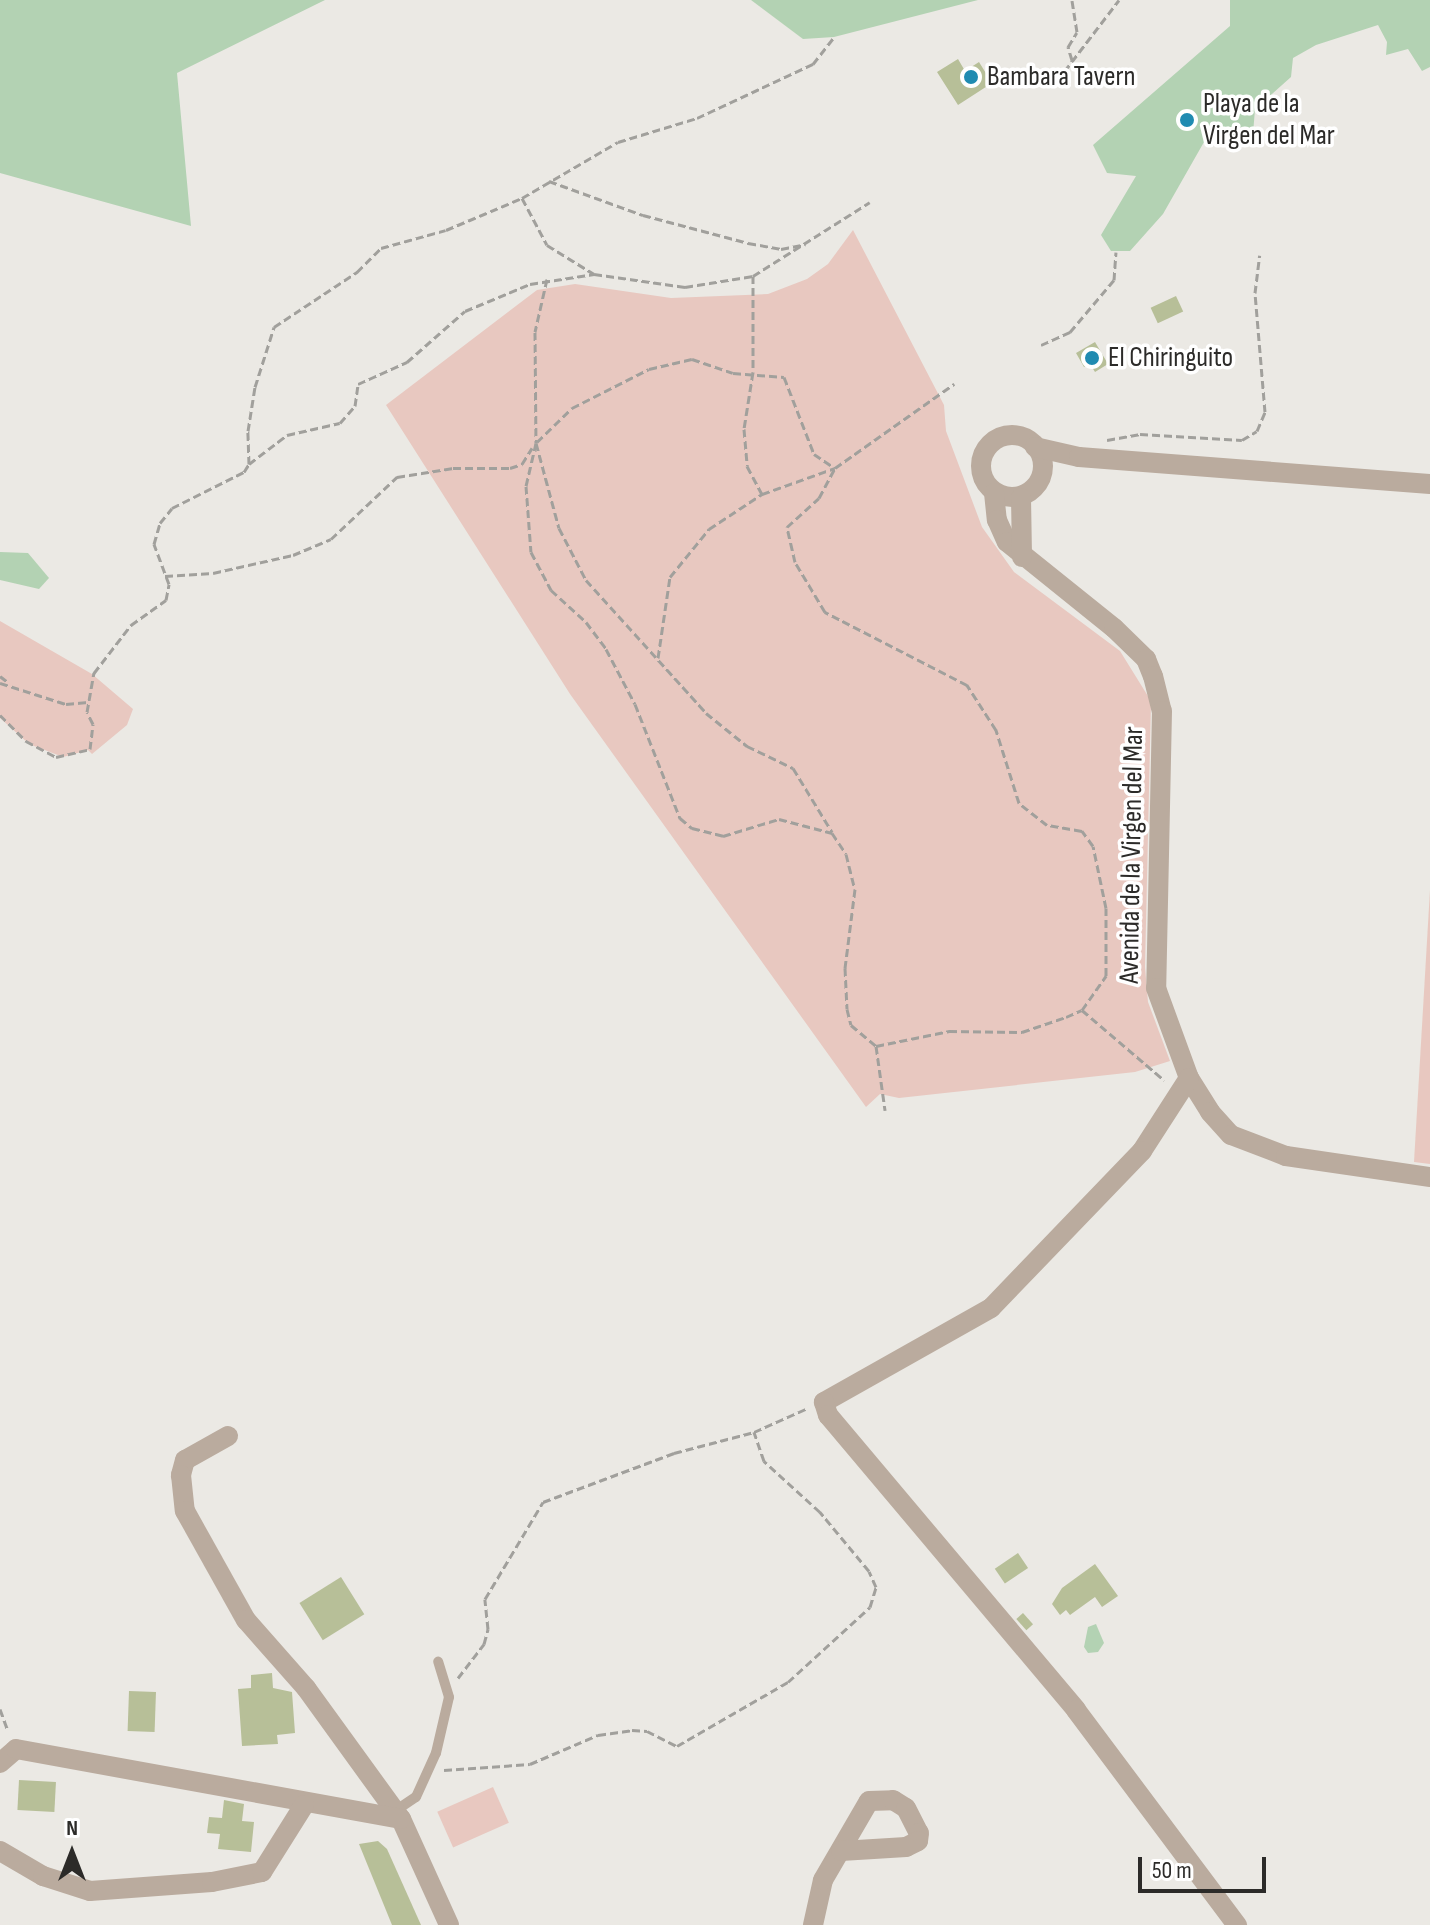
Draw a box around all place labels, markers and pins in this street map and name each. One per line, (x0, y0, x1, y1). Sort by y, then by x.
place label: Bambara Tavern (987, 60, 1135, 94)
marker: Bambara Tavern (962, 68, 980, 86)
place label: Playa de la Virgen del Mar (1203, 87, 1335, 153)
marker: Playa de la Virgen del Mar (1178, 111, 1196, 129)
place label: El Chiringuito (1108, 341, 1233, 375)
marker: El Chiringuito (1083, 349, 1101, 367)

